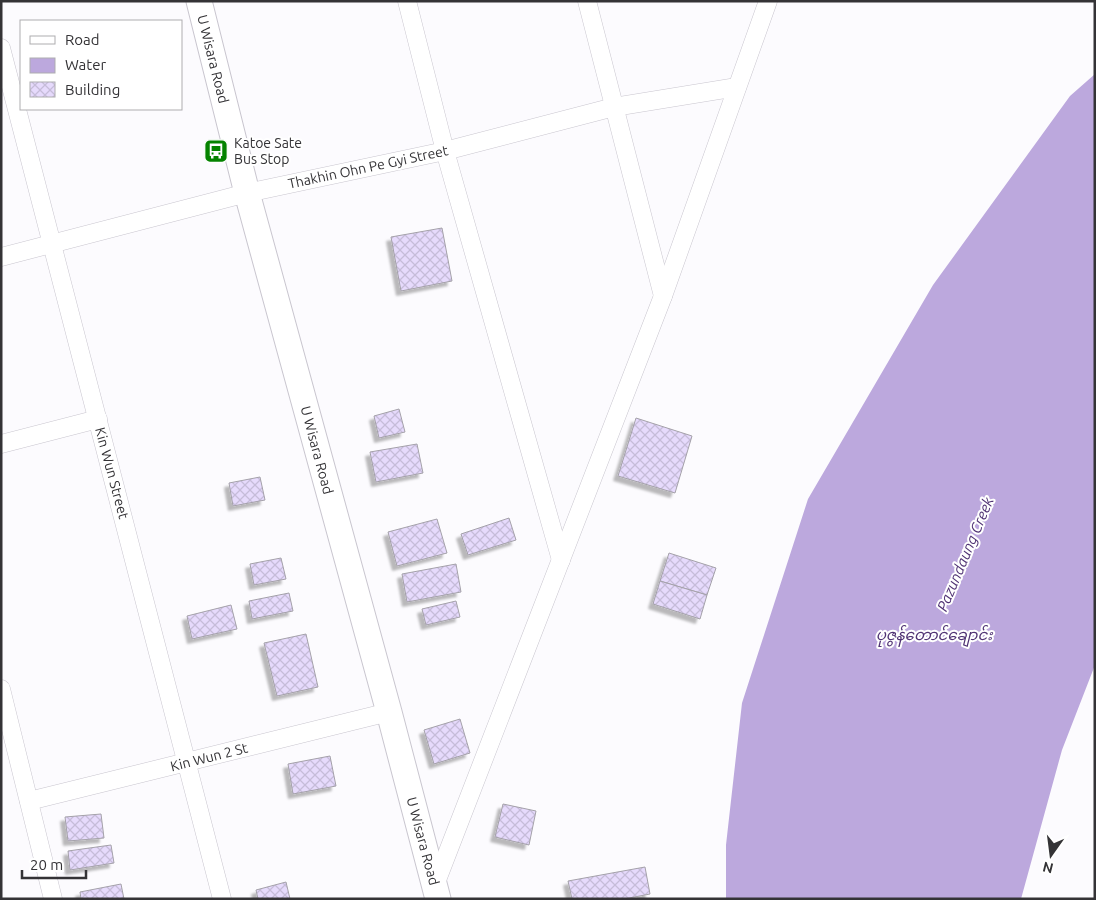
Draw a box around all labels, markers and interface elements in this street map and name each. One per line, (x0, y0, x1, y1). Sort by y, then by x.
street label: U Wisara Road (194, 13, 232, 105)
legend (20, 20, 182, 110)
text: Road (65, 31, 100, 48)
text: Water (65, 56, 106, 73)
text: Building (65, 81, 120, 98)
place label: Katoe Sate Bus Stop (234, 135, 302, 167)
bus stop icon: Katoe Sate Bus Stop (203, 138, 229, 164)
street label: Thakhin Ohn Pe Gyi Street (286, 142, 450, 192)
street label: U Wisara Road (298, 404, 336, 496)
street label: Kin Wun Street (92, 425, 132, 521)
water label: Pazundaung Creek (933, 494, 997, 614)
water label: ပုဇွန်တောင်ချောင်း (876, 624, 993, 647)
street label: Kin Wun 2 St (169, 740, 250, 774)
street label: U Wisara Road (404, 795, 442, 887)
north arrow (1026, 830, 1076, 880)
scale bar (22, 848, 86, 880)
text: 20 m (30, 856, 63, 873)
text: N (1041, 859, 1055, 877)

